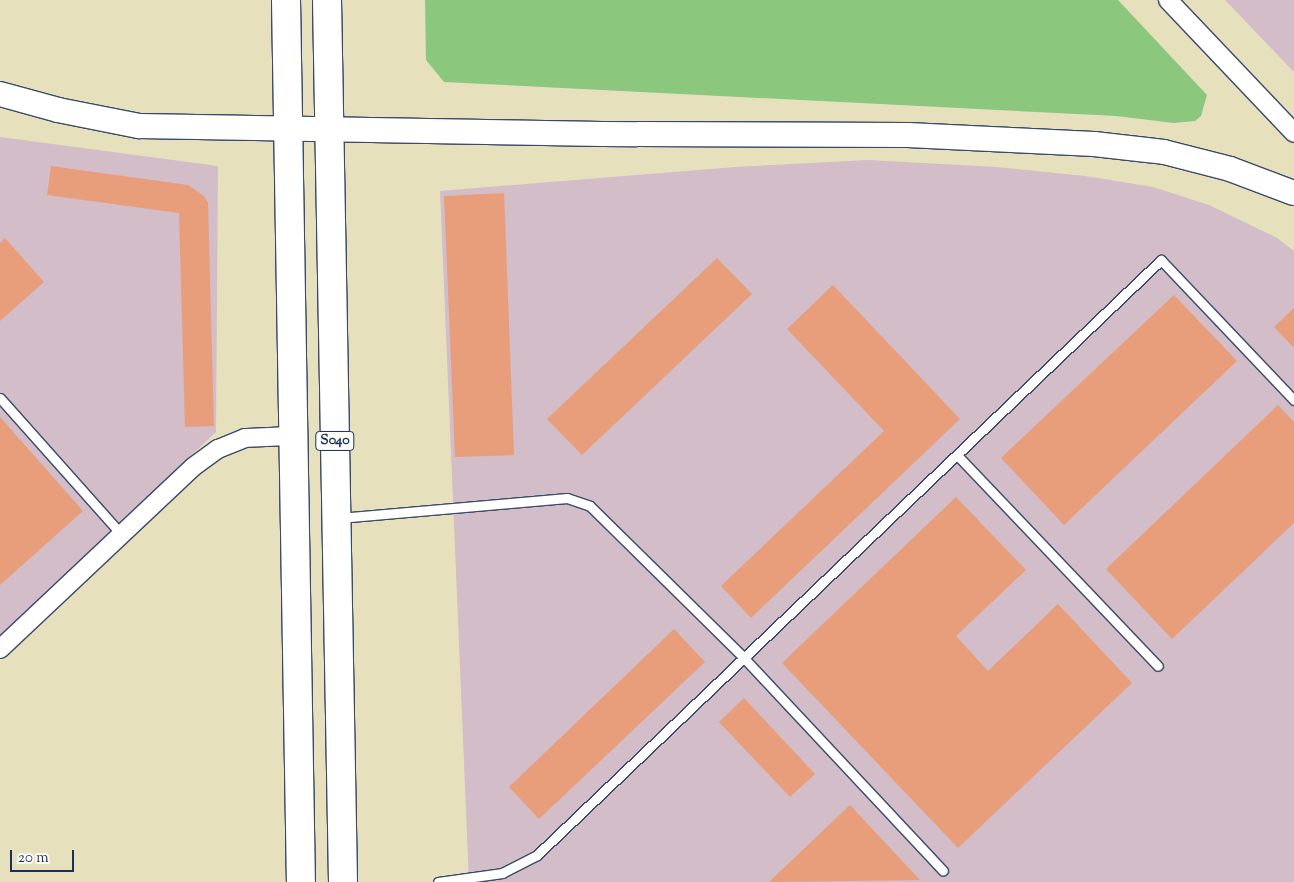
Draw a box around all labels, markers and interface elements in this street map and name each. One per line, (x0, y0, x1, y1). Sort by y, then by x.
road number: S040 (315, 430, 355, 452)
scale bar (12, 840, 76, 872)
text: 20 m (18, 848, 49, 869)

